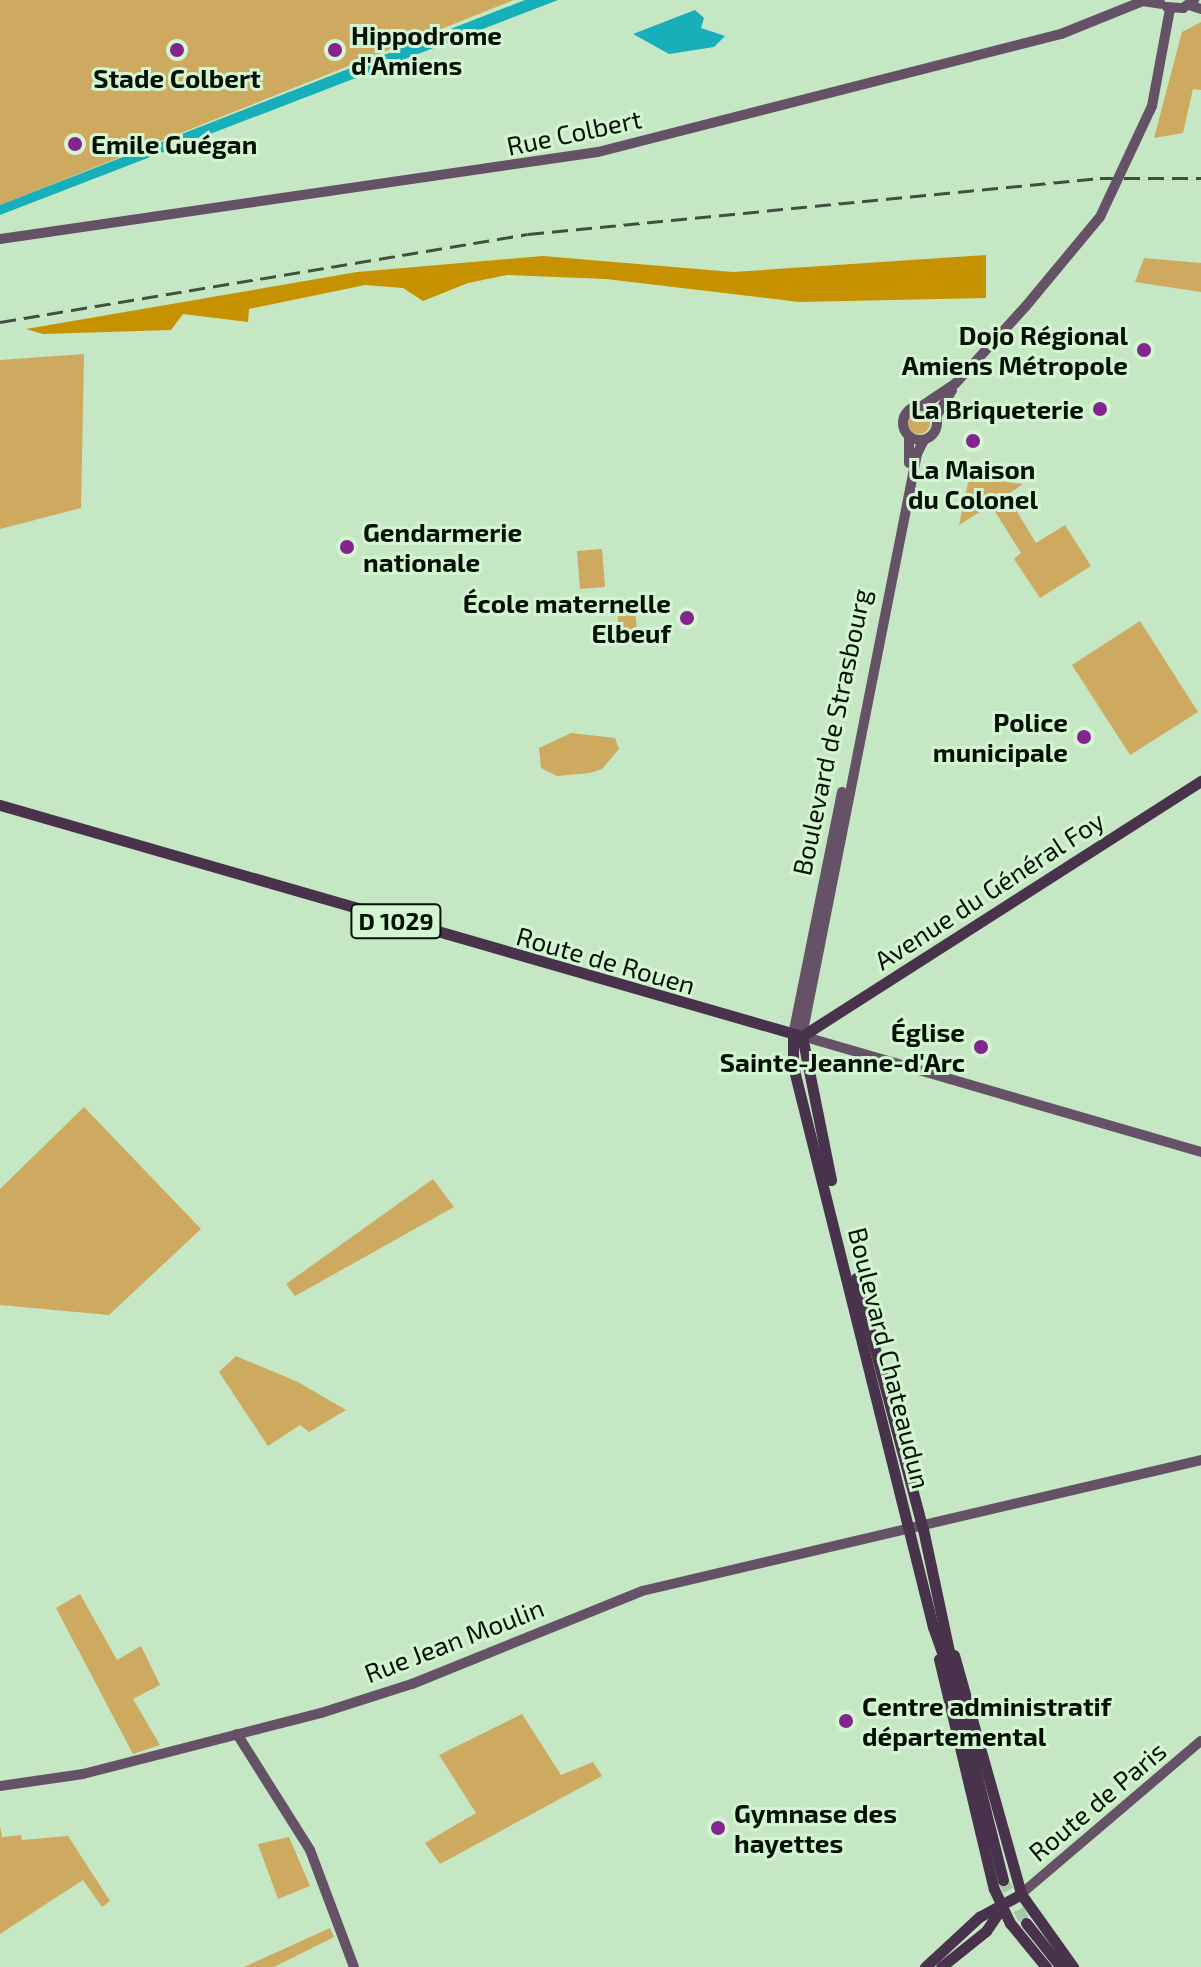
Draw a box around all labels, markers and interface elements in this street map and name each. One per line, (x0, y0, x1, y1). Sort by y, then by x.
place label: Hippodrome d'Amiens (351, 19, 502, 80)
marker: Stade Colbert (168, 41, 186, 59)
marker: Hippodrome d'Amiens (326, 41, 344, 59)
place label: Stade Colbert (93, 62, 261, 94)
street label: Rue Colbert (504, 102, 644, 162)
place label: Emile Guégan (91, 128, 257, 160)
marker: Emile Guégan (66, 135, 84, 153)
place label: Dojo Régional Amiens Métropole (902, 319, 1128, 380)
marker: Dojo Régional Amiens Métropole (1135, 341, 1153, 359)
place label: La Briqueterie (911, 393, 1084, 425)
marker: La Briqueterie (1091, 400, 1109, 418)
marker: La Maison du Colonel (964, 432, 982, 450)
place label: La Maison du Colonel (908, 453, 1038, 514)
place label: Gendarmerie nationale (363, 516, 522, 578)
marker: Gendarmerie nationale (338, 538, 356, 556)
street label: Boulevard de Strasbourg (785, 586, 877, 878)
place label: École maternelle Elbeuf (463, 587, 671, 648)
marker: École maternelle Elbeuf (678, 609, 696, 627)
place label: Police municipale (933, 706, 1068, 768)
marker: Police municipale (1075, 728, 1093, 746)
street label: Avenue du Général Foy (868, 804, 1110, 976)
road number: D 1029 (350, 901, 442, 941)
street label: Route de Rouen (513, 920, 699, 1000)
place label: Église Sainte-Jeanne-d'Arc (720, 1016, 965, 1078)
marker: Église Sainte-Jeanne-d'Arc (972, 1038, 990, 1056)
street label: Boulevard Chateaudun (842, 1224, 938, 1492)
street label: Rue Jean Moulin (360, 1591, 548, 1689)
place label: Centre administratif départemental (862, 1690, 1111, 1752)
marker: Centre administratif départemental (837, 1712, 855, 1730)
street label: Route de Paris (1022, 1735, 1172, 1867)
place label: Gymnase des hayettes (734, 1797, 897, 1858)
marker: Gymnase des hayettes (709, 1819, 727, 1837)

